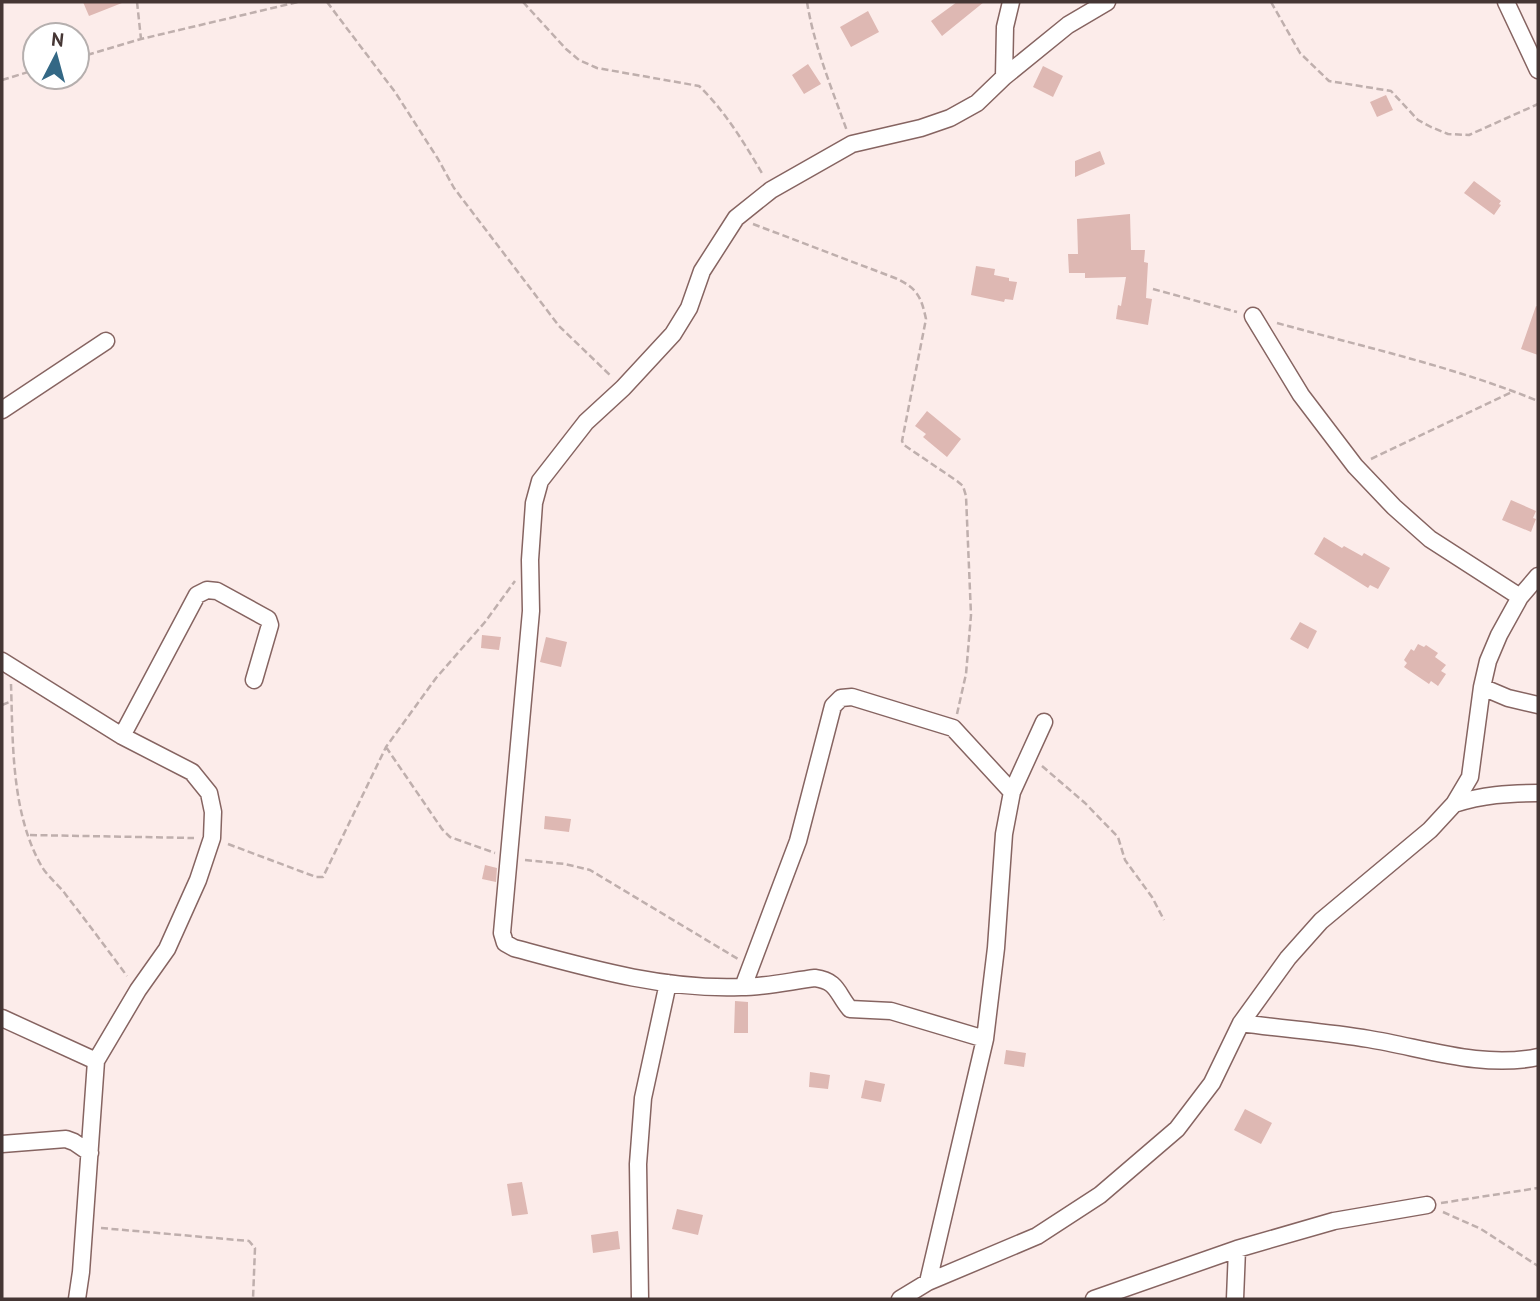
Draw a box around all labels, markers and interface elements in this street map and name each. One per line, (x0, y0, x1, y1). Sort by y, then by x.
north arrow (21, 21, 91, 91)
text: N (50, 27, 65, 52)

